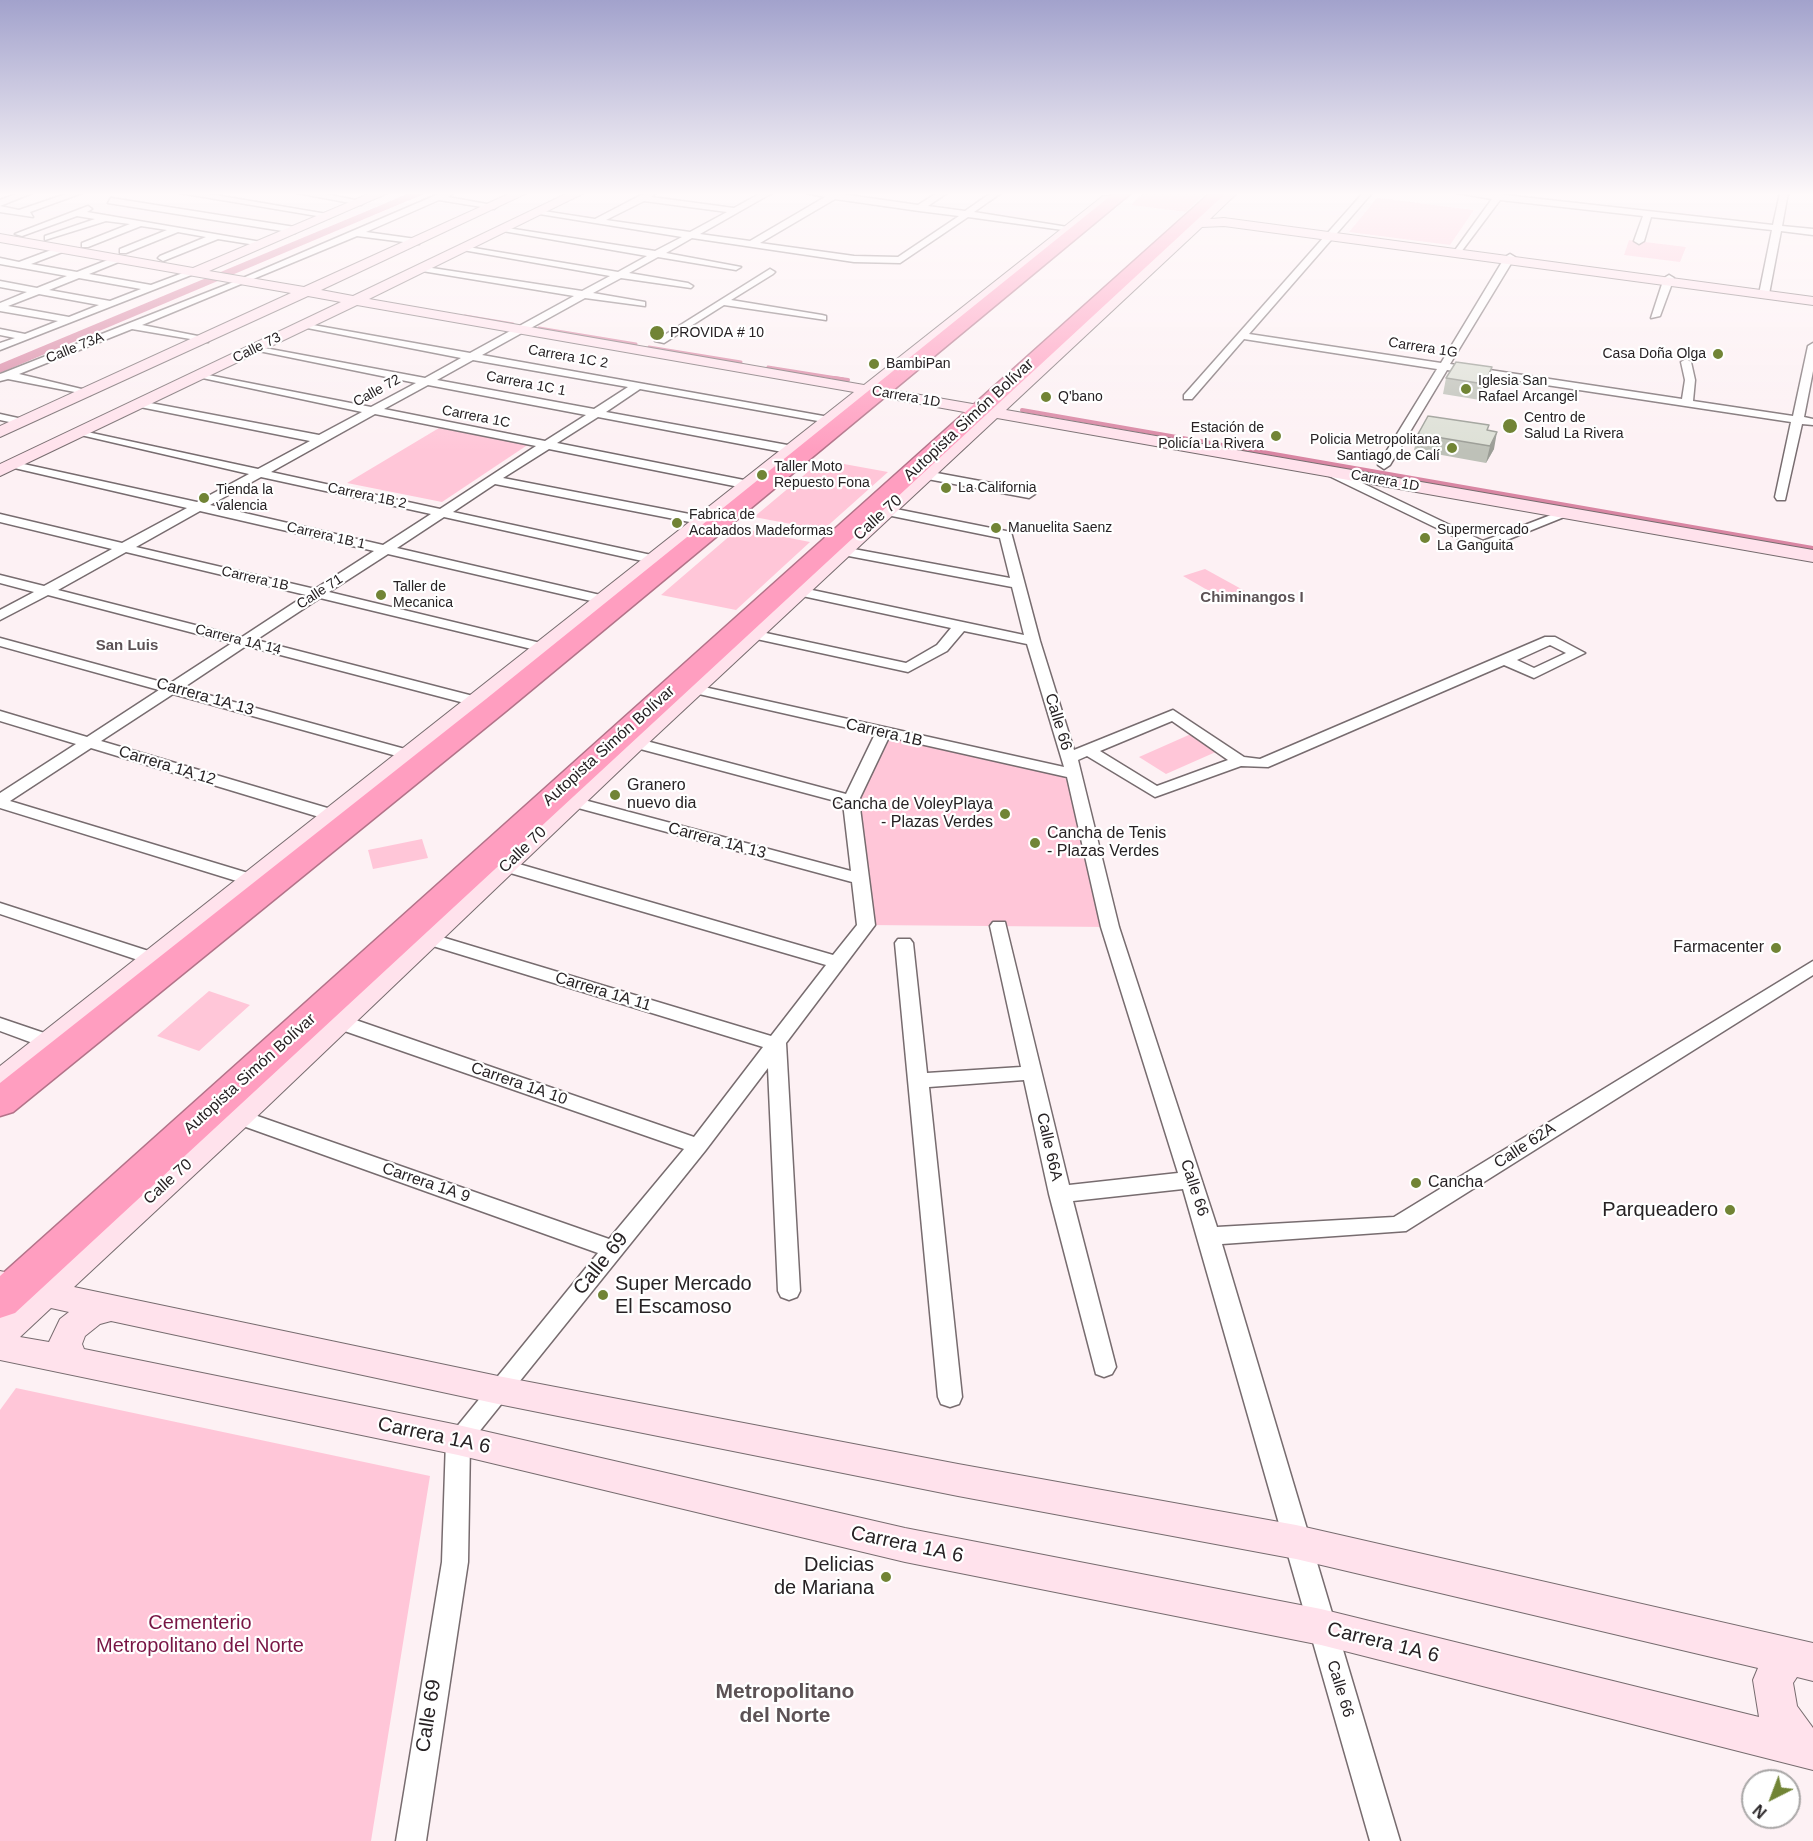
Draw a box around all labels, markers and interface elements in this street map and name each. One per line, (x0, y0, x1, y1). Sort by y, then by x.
marker: PROVIDA # 10 (648, 324, 666, 342)
place label: PROVIDA # 10 (670, 325, 764, 341)
street label: Calle 73A (44, 329, 106, 367)
street label: Calle 73 (230, 329, 284, 367)
street label: Carrera 1G (1387, 334, 1459, 362)
street label: Carrera 1C 2 (527, 342, 609, 372)
place label: Casa Doña Olga (1602, 346, 1706, 362)
marker: Casa Doña Olga (1711, 347, 1725, 361)
street label: Autopista Simón Bolívar (900, 355, 1038, 485)
place label: BambiPan (886, 356, 951, 372)
marker: BambiPan (867, 357, 881, 371)
street label: Carrera 1C 1 (485, 368, 567, 400)
street label: Calle 72 (350, 371, 404, 411)
place label: Iglesia San Rafael Arcangel (1478, 373, 1578, 406)
marker: Iglesia San Rafael Arcangel (1459, 382, 1473, 396)
street label: Carrera 1D (870, 383, 942, 411)
place label: Q'bano (1058, 389, 1103, 405)
marker: Q'bano (1039, 390, 1053, 404)
street label: Carrera 1C (440, 402, 512, 432)
place label: Centro de Salud La Rivera (1524, 410, 1624, 442)
marker: Centro de Salud La Rivera (1501, 417, 1519, 435)
place label: Estación de Policía La Rivera (1158, 420, 1264, 452)
marker: Estación de Policía La Rivera (1269, 429, 1283, 443)
place label: Policia Metropolitana Santiago de Calí (1310, 432, 1440, 464)
marker: Policia Metropolitana Santiago de Calí (1445, 441, 1459, 455)
place label: Taller Moto Repuesto Fona (774, 459, 870, 491)
street label: Carrera 1D (1349, 467, 1421, 495)
marker: Taller Moto Repuesto Fona (755, 468, 769, 482)
street label: Carrera 1B 2 (326, 479, 408, 513)
place label: La California (958, 480, 1037, 496)
marker: La California (939, 481, 953, 495)
place label: Tienda la valencia (216, 482, 273, 514)
marker: Tienda la valencia (197, 491, 211, 505)
street label: Calle 70 (850, 491, 906, 545)
place label: Fabrica de Acabados Madeformas (689, 507, 833, 540)
marker: Fabrica de Acabados Madeformas (670, 516, 684, 530)
street label: Carrera 1B 1 (285, 519, 367, 553)
place label: Manuelita Saenz (1008, 520, 1112, 536)
marker: Manuelita Saenz (989, 521, 1003, 535)
place label: Supermercado La Ganguita (1437, 522, 1529, 554)
marker: Supermercado La Ganguita (1418, 531, 1432, 545)
street label: Carrera 1B (220, 563, 290, 595)
street label: Calle 71 (294, 571, 346, 613)
place label: Taller de Mecanica (393, 579, 453, 612)
marker: Taller de Mecanica (374, 588, 388, 602)
district label: Chiminangos I (1200, 589, 1304, 607)
street label: Carrera 1A 14 (193, 621, 283, 659)
district label: San Luis (96, 637, 158, 655)
street label: Carrera 1A 13 (154, 674, 256, 720)
street label: Autopista Simón Bolívar (539, 682, 679, 810)
street label: Calle 66 (1040, 691, 1076, 753)
street label: Carrera 1B (844, 715, 924, 751)
street label: Carrera 1A 12 (116, 742, 218, 790)
place label: Granero nuevo dia (627, 776, 696, 814)
marker: Granero nuevo dia (608, 788, 622, 802)
place label: Cancha de VoleyPlaya - Plazas Verdes (832, 795, 993, 833)
marker: Cancha de VoleyPlaya - Plazas Verdes (998, 807, 1012, 821)
street label: Carrera 1A 13 (666, 819, 768, 863)
street label: Calle 70 (495, 823, 551, 877)
place label: Cancha de Tenis - Plazas Verdes (1047, 824, 1166, 862)
marker: Cancha de Tenis - Plazas Verdes (1028, 836, 1042, 850)
place label: Farmacenter (1673, 938, 1764, 958)
marker: Farmacenter (1769, 941, 1783, 955)
street label: Carrera 1A 11 (553, 968, 653, 1016)
street label: Autopista Simón Bolívar (180, 1010, 320, 1138)
street label: Carrera 1A 10 (468, 1059, 570, 1109)
street label: Calle 66A (1032, 1111, 1066, 1183)
street label: Calle 62A (1491, 1119, 1559, 1173)
street label: Calle 70 (140, 1155, 196, 1209)
street label: Calle 66 (1176, 1157, 1212, 1219)
street label: Carrera 1A 9 (380, 1159, 472, 1207)
place label: Cancha (1428, 1173, 1483, 1193)
marker: Cancha (1409, 1176, 1423, 1190)
place label: Parqueadero (1602, 1198, 1718, 1222)
marker: Parqueadero (1723, 1203, 1737, 1217)
street label: Calle 69 (569, 1228, 633, 1300)
place label: Super Mercado El Escamoso (615, 1272, 752, 1319)
marker: Super Mercado El Escamoso (596, 1288, 610, 1302)
street label: Carrera 1A 6 (376, 1412, 492, 1460)
street label: Carrera 1A 6 (849, 1521, 965, 1569)
place label: Delicias de Mariana (774, 1553, 874, 1600)
marker: Delicias de Mariana (879, 1570, 893, 1584)
park label: Cementerio Metropolitano del Norte (96, 1611, 304, 1658)
street label: Carrera 1A 6 (1325, 1618, 1441, 1668)
street label: Calle 66 (1322, 1658, 1358, 1720)
street label: Calle 69 (411, 1678, 447, 1754)
district label: Metropolitano del Norte (716, 1679, 854, 1729)
north arrow (1741, 1769, 1801, 1829)
text: N (1750, 1801, 1770, 1821)

